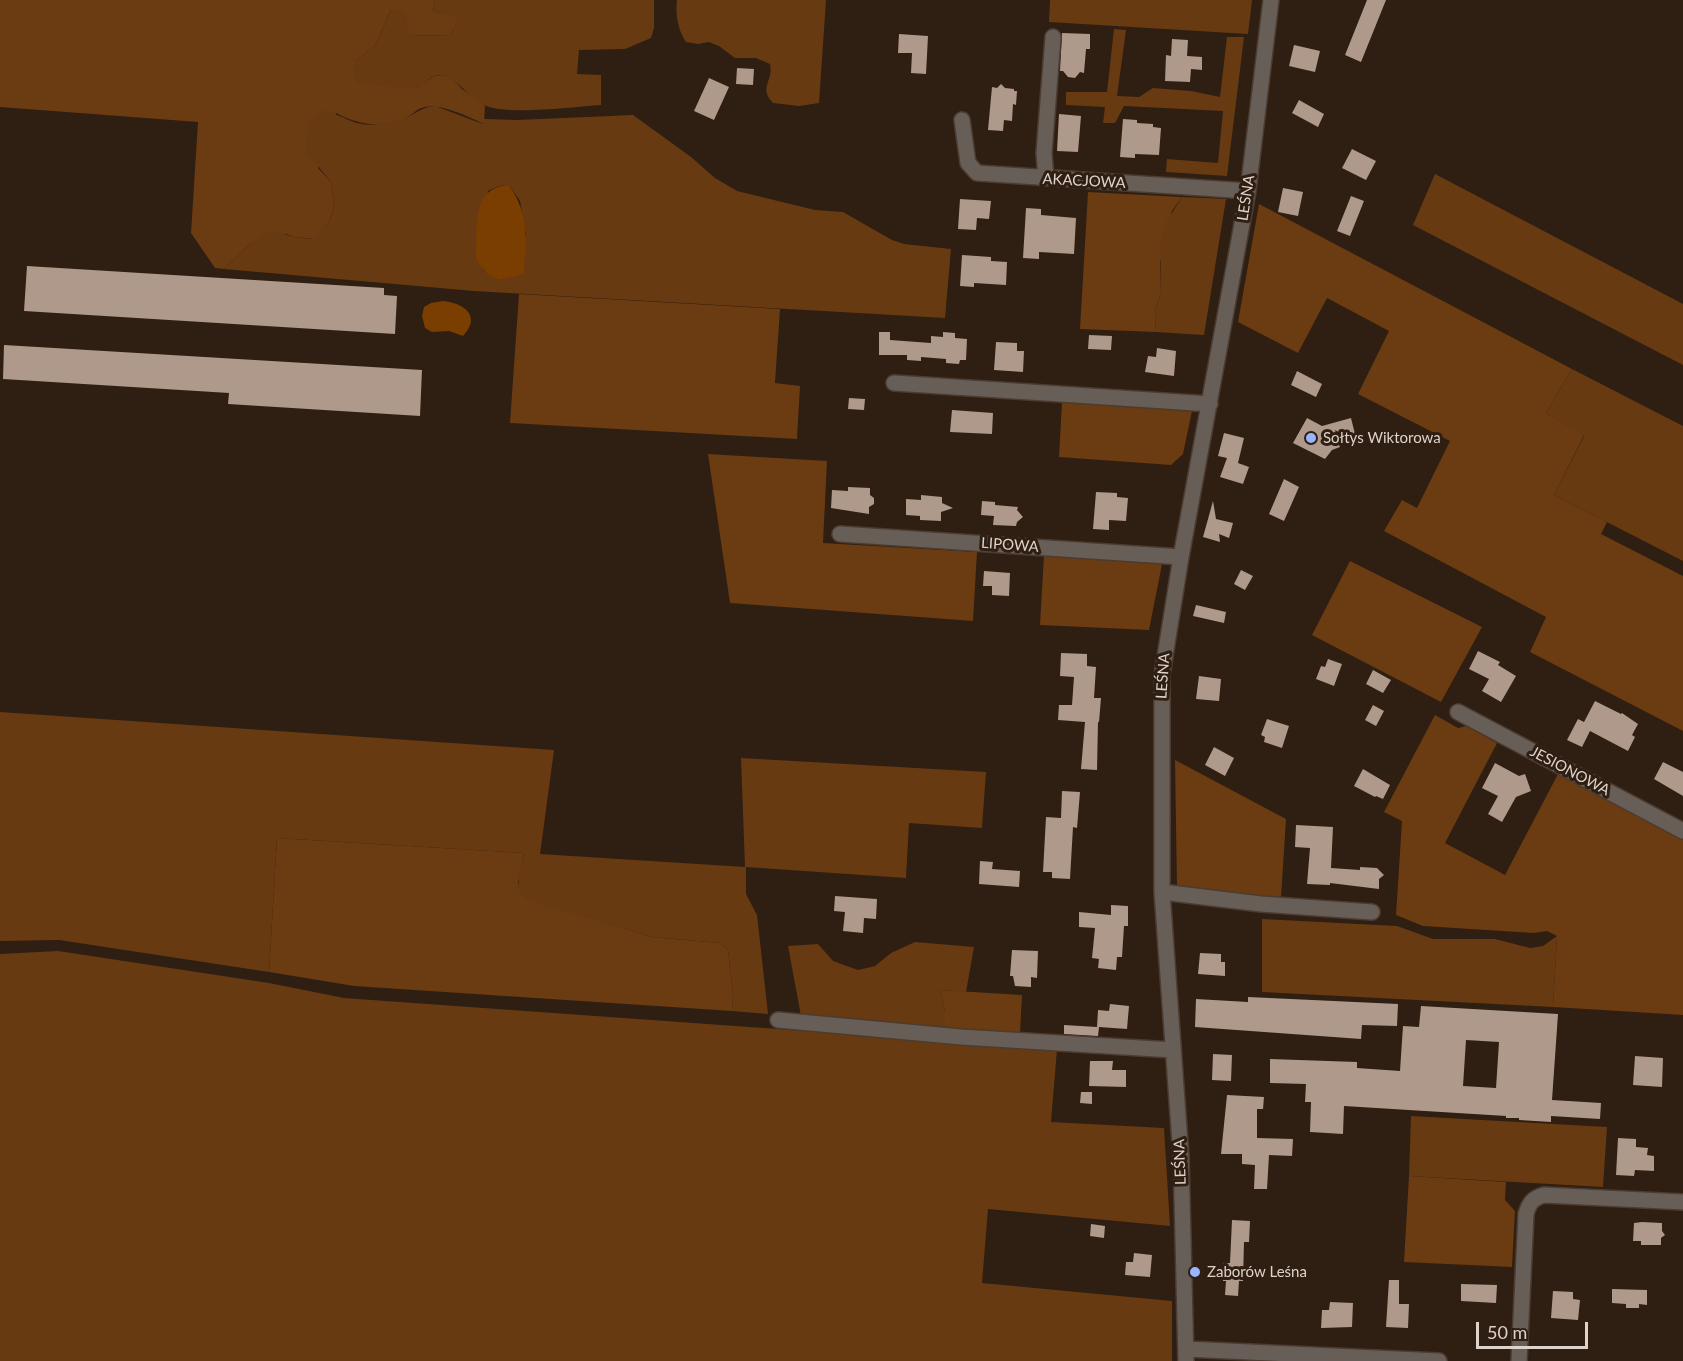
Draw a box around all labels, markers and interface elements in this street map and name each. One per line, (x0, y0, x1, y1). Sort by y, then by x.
street label: AKACJOWA (1042, 170, 1126, 192)
street label: LEŚNA (1234, 174, 1258, 222)
place label: Sołtys Wiktorowa (1323, 429, 1441, 447)
marker: Sołtys Wiktorowa (1304, 431, 1318, 445)
street label: LIPOWA (981, 534, 1039, 556)
street label: LEŚNA (1152, 652, 1174, 700)
street label: JESIONOWA (1527, 742, 1613, 800)
street label: LEŚNA (1170, 1139, 1190, 1185)
place label: Zaborów Leśna (1207, 1263, 1307, 1281)
marker: Zaborów Leśna (1188, 1265, 1202, 1279)
scale bar (1479, 1310, 1592, 1348)
text: 50 m (1487, 1321, 1527, 1343)

